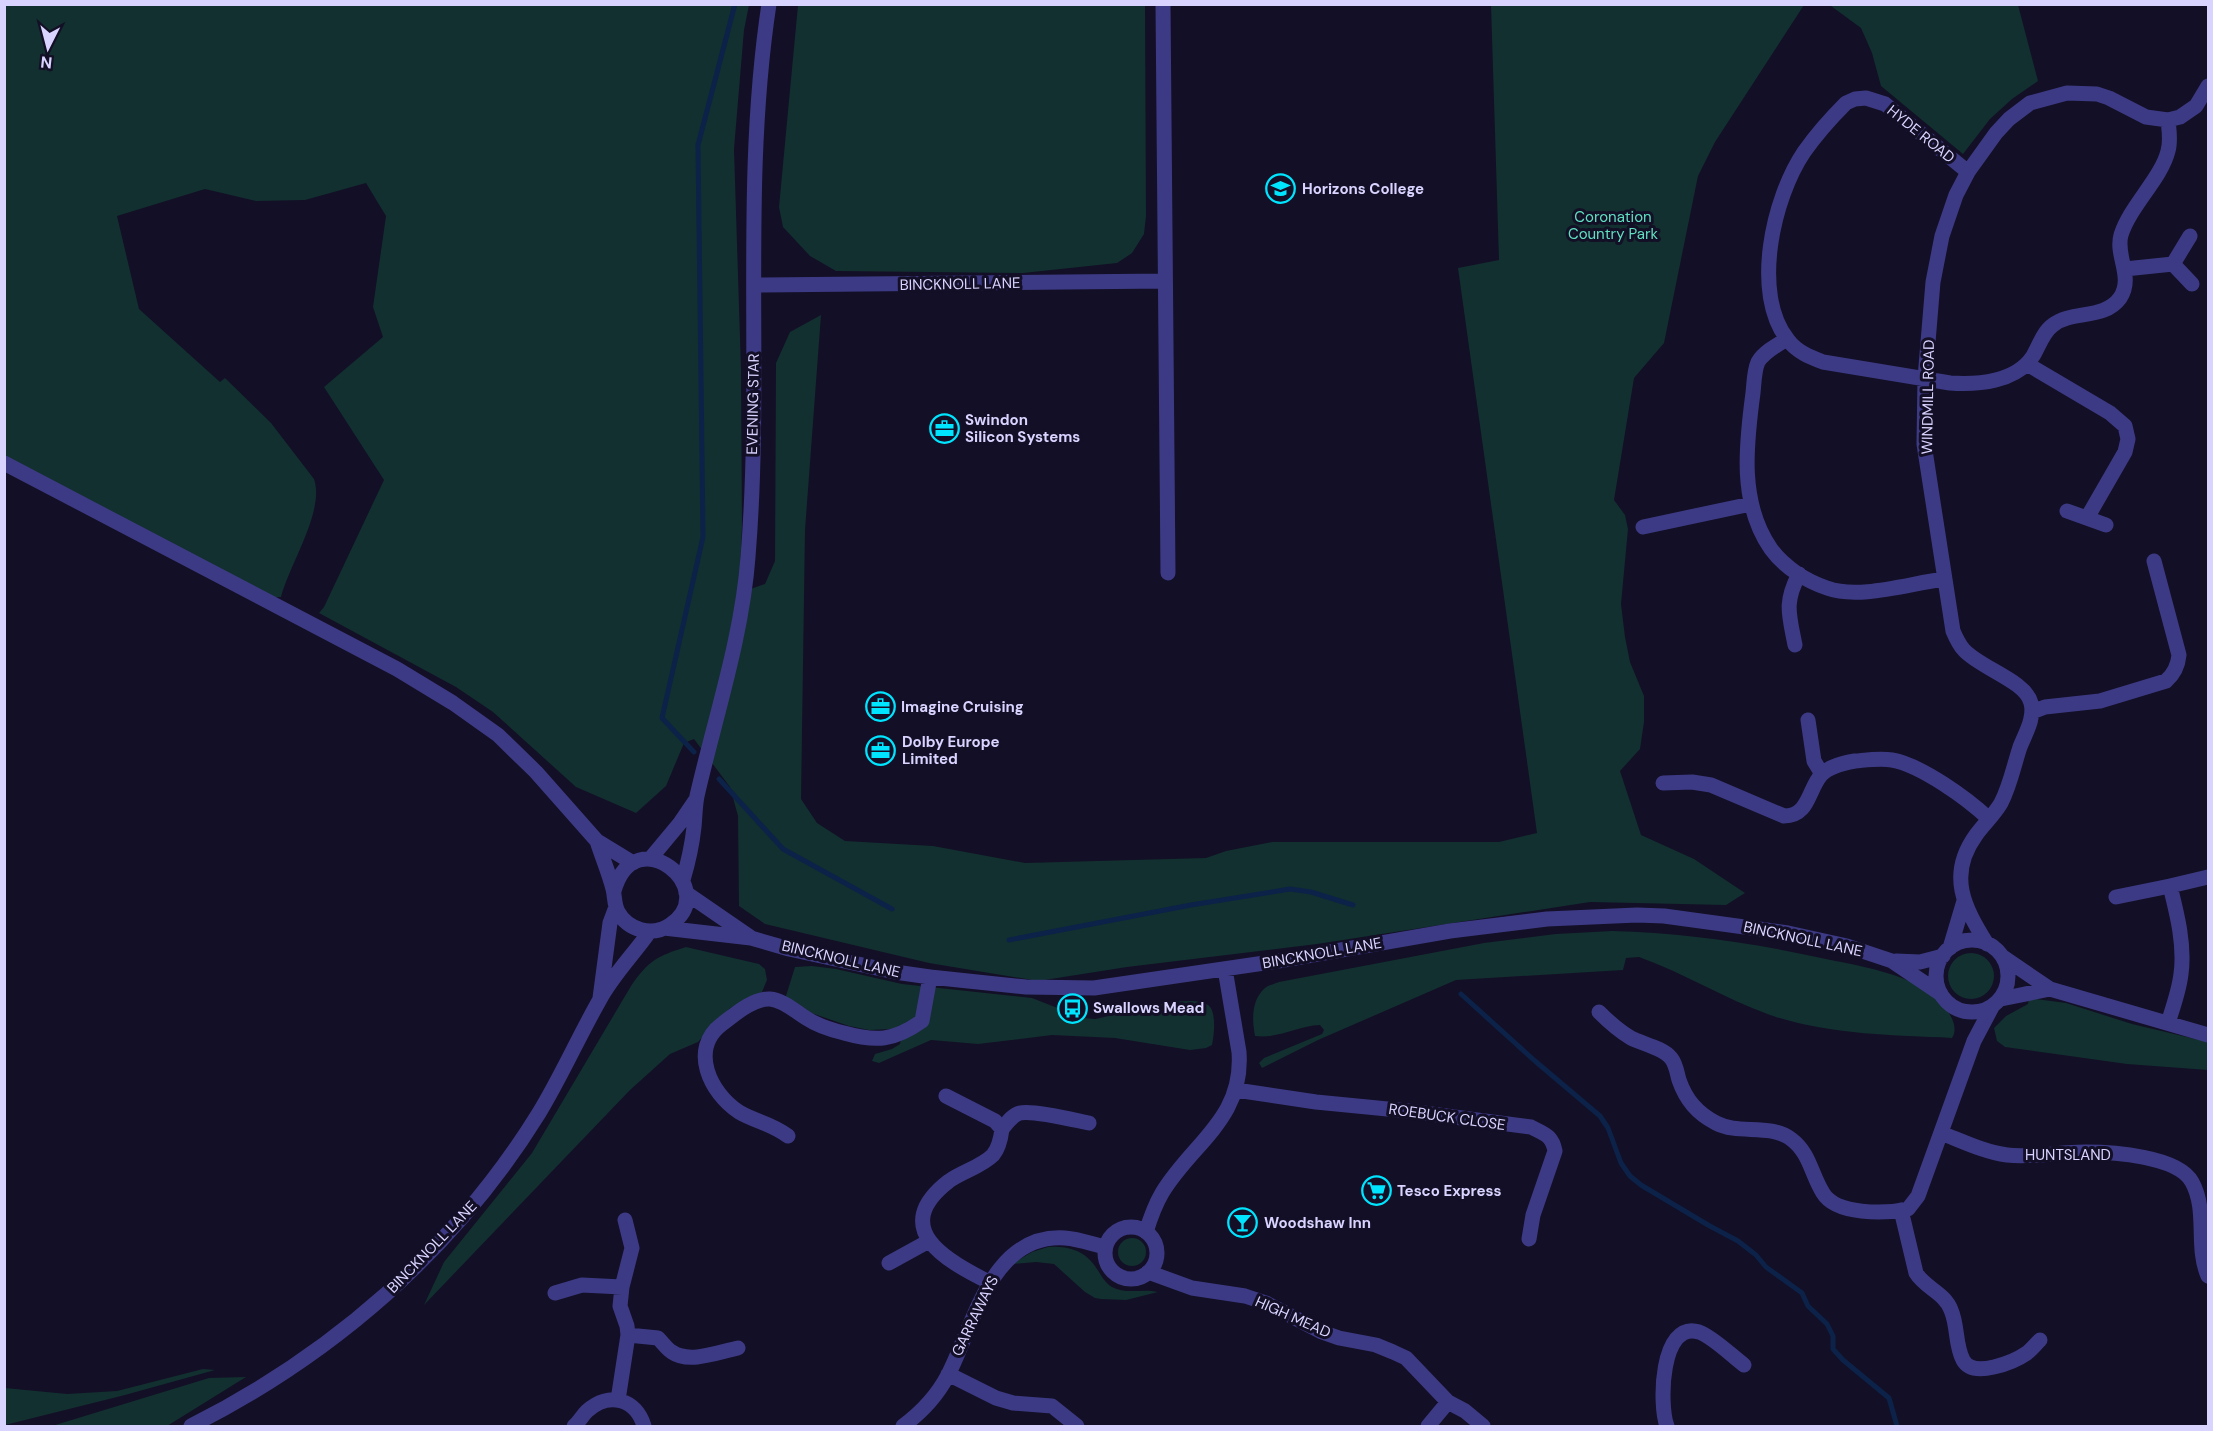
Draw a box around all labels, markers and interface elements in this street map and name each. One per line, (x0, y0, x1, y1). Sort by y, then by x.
north arrow (18, 18, 78, 78)
text: N (40, 51, 53, 73)
street label: HYDE ROAD (1883, 101, 1959, 167)
school or university icon: Horizons College (1265, 173, 1297, 205)
place label: Horizons College (1302, 179, 1424, 199)
park label: Coronation Country Park (1568, 207, 1659, 244)
street label: BINCKNOLL LANE (899, 273, 1021, 295)
street label: WINDMILL ROAD (1917, 339, 1939, 455)
street label: EVENING STAR (742, 353, 764, 455)
place label: Swindon Silicon Systems (965, 410, 1080, 447)
office icon: Swindon Silicon Systems (928, 413, 960, 445)
office icon: Imagine Cruising (864, 691, 896, 723)
place label: Imagine Cruising (901, 697, 1024, 717)
place label: Dolby Europe Limited (902, 732, 1000, 769)
office icon: Dolby Europe Limited (865, 735, 897, 767)
street label: BINCKNOLL LANE (1742, 917, 1864, 961)
street label: BINCKNOLL LANE (1261, 933, 1383, 973)
street label: BINCKNOLL LANE (780, 936, 902, 982)
bus stop icon: Swallows Mead (1056, 992, 1088, 1024)
place label: Swallows Mead (1093, 998, 1204, 1018)
street label: ROEBUCK CLOSE (1387, 1099, 1507, 1135)
street label: HUNTSLAND (2025, 1145, 2111, 1165)
supermarket icon: Tesco Express (1360, 1175, 1392, 1207)
place label: Tesco Express (1397, 1181, 1502, 1201)
street label: BINCKNOLL LANE (383, 1197, 481, 1297)
bar icon: Woodshaw Inn (1227, 1207, 1259, 1239)
place label: Woodshaw Inn (1264, 1213, 1371, 1233)
street label: GARRAWAYS (947, 1272, 1003, 1360)
street label: HIGH MEAD (1252, 1291, 1334, 1343)

